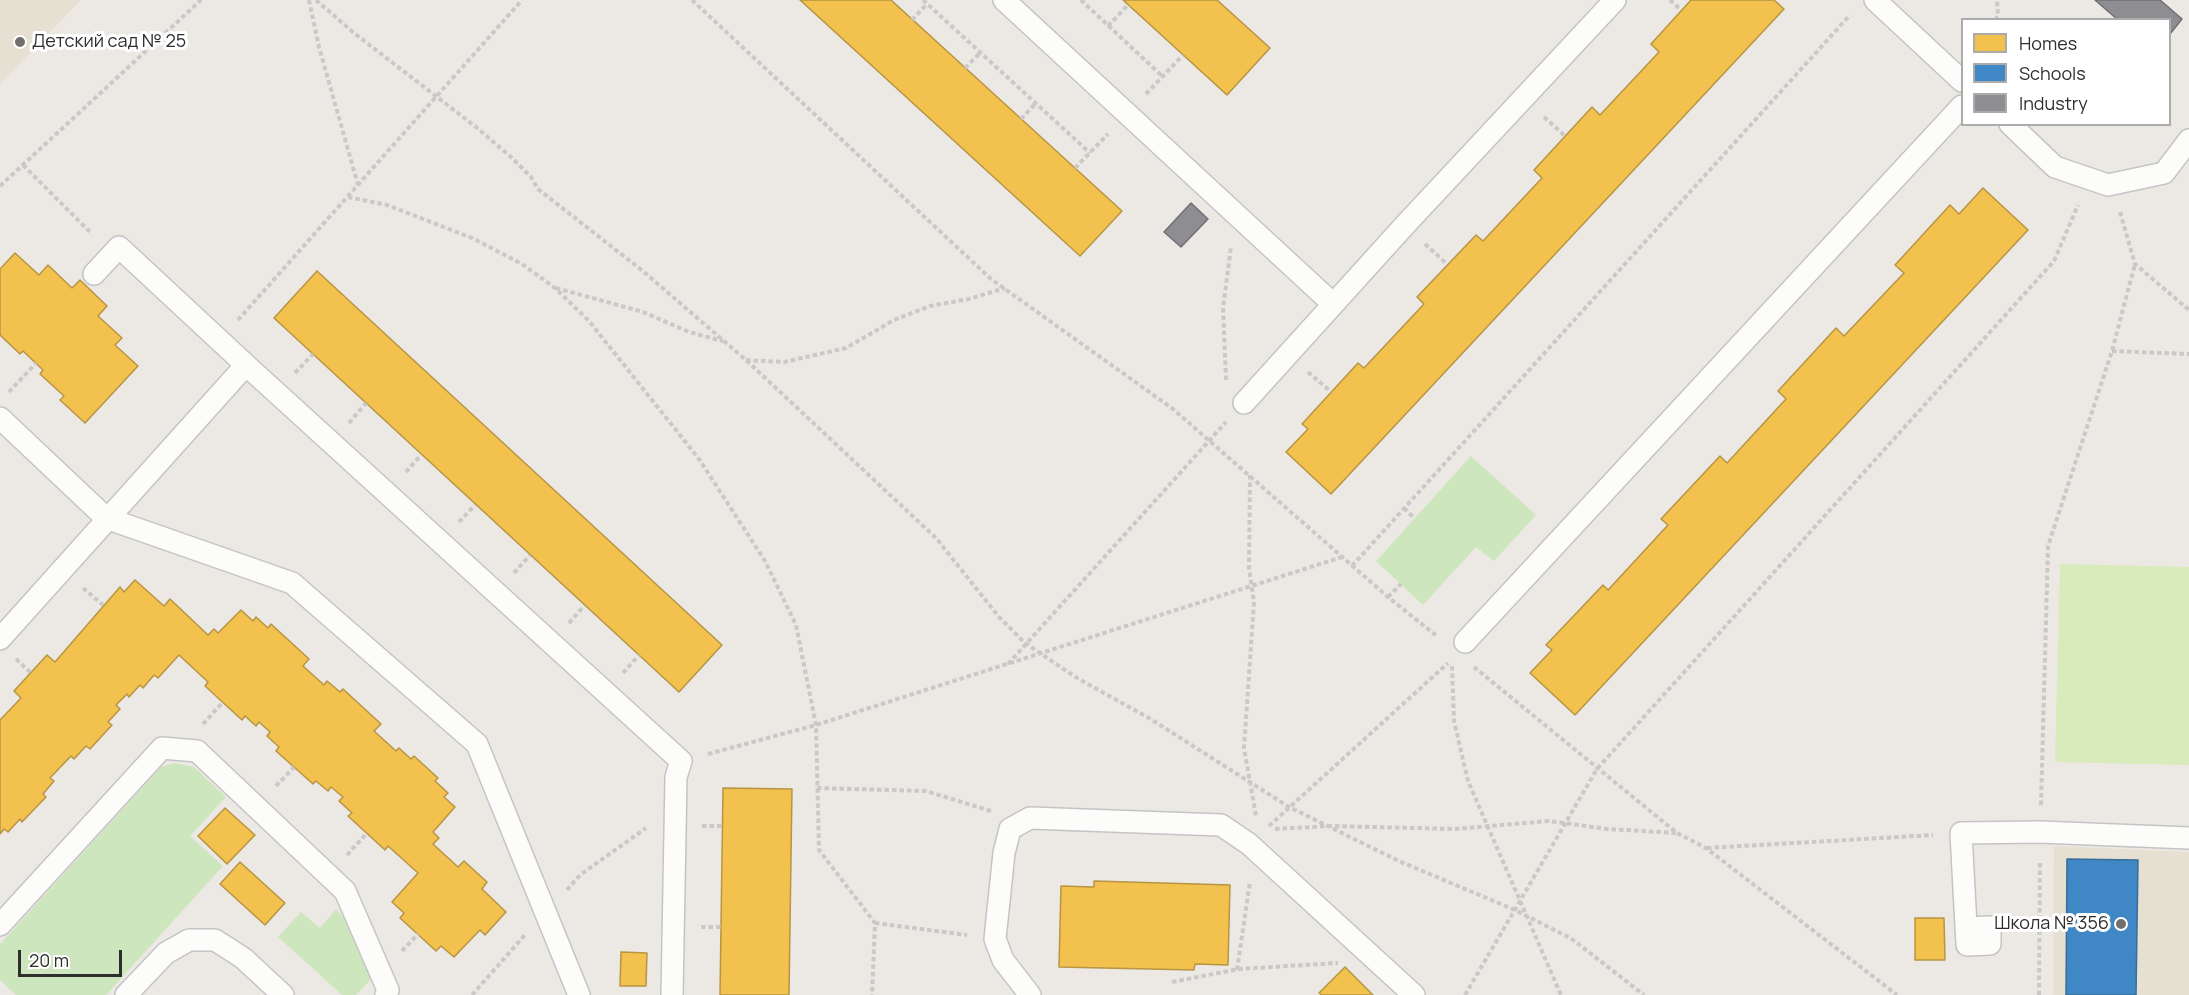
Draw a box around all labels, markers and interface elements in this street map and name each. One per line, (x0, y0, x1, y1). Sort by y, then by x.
legend (1961, 18, 2171, 126)
place label: Детский сад № 25 (32, 31, 186, 53)
text: Homes (2019, 31, 2077, 55)
marker: Детский сад № 25 (13, 35, 27, 49)
text: Schools (2019, 61, 2086, 85)
text: Industry (2019, 91, 2088, 115)
place label: Школа № 356 (1994, 913, 2109, 935)
marker: Школа № 356 (2114, 917, 2128, 931)
scale bar (21, 938, 124, 976)
text: 20 m (29, 948, 69, 972)

